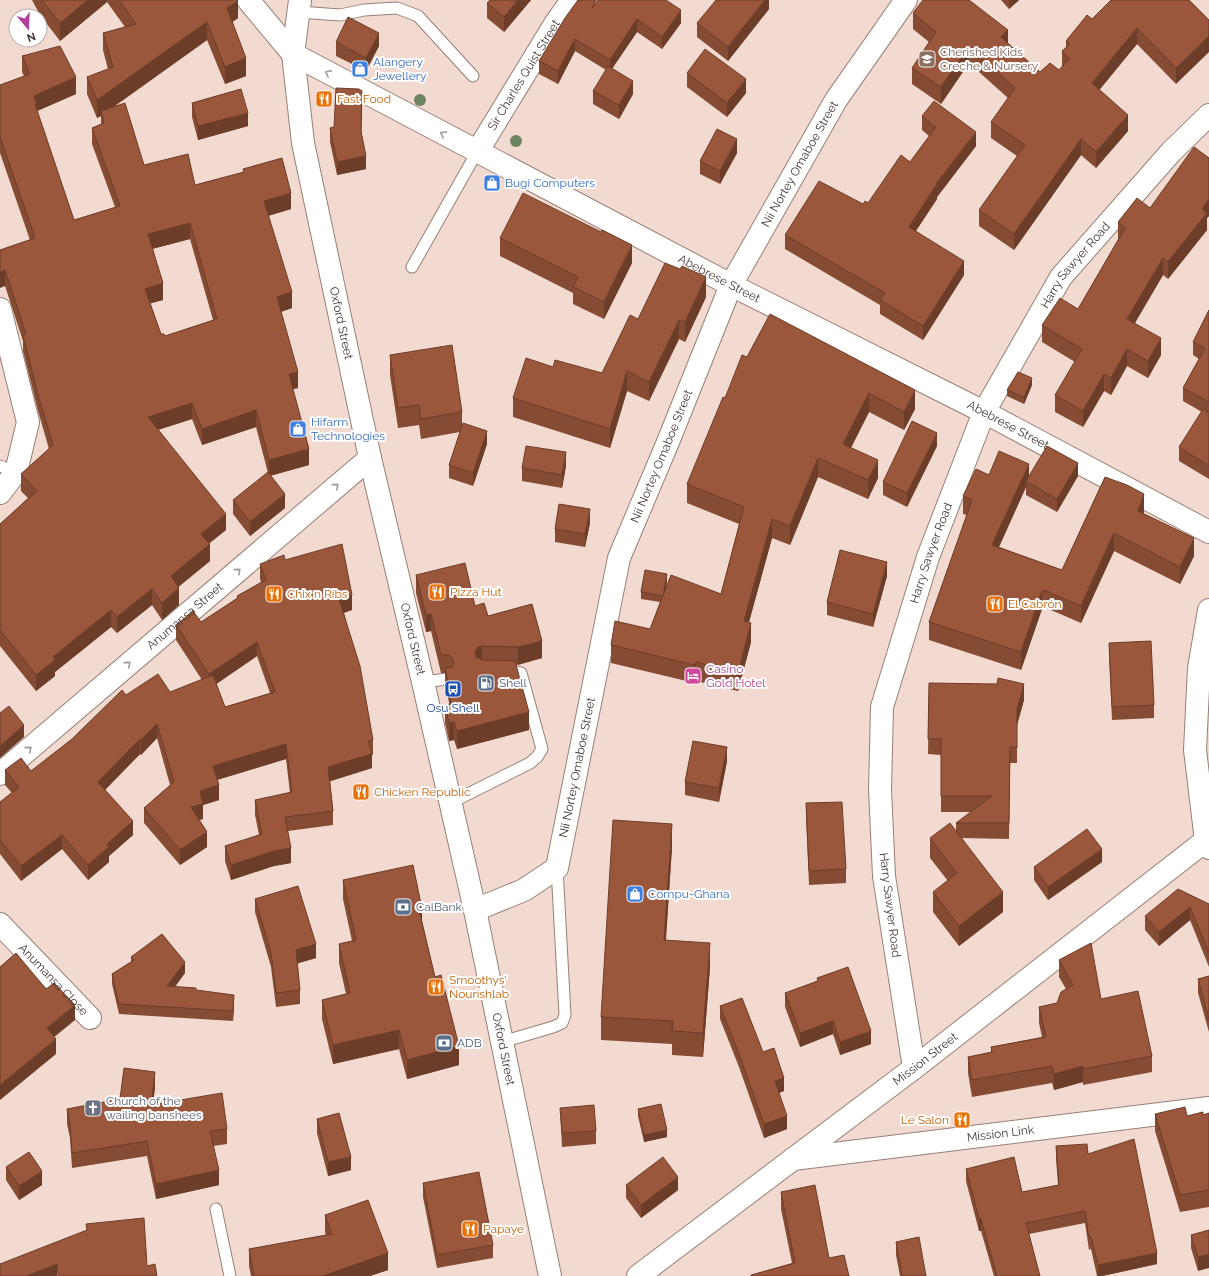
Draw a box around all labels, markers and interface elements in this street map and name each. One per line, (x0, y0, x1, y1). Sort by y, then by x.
north arrow (8, 8, 48, 48)
street label: Sir Charles Quist Street (485, 17, 563, 133)
text: N (25, 29, 37, 44)
place label: Cherished Kids Creche & Nursery (940, 45, 1039, 73)
school or university icon: Cherished Kids Creche & Nursery (917, 49, 937, 69)
place label: Alangery Jewellery (373, 55, 427, 83)
shop icon: Alangery Jewellery (350, 59, 370, 79)
one-way arrow (325, 70, 332, 78)
restaurant icon: Fast Food (314, 89, 334, 109)
place label: Fast Food (337, 92, 391, 106)
street label: Nii Nortey Omaboe Street (758, 98, 841, 229)
one-way arrow (440, 131, 447, 139)
shop icon: Bugi Computers (482, 173, 502, 193)
place label: Bugi Computers (505, 176, 595, 190)
street label: Harry Sawyer Road (1038, 219, 1113, 311)
street label: Abebrese Street (676, 251, 762, 305)
street label: Oxford Street (327, 285, 356, 361)
street label: Nii Nortey Omaboe Street (628, 388, 695, 525)
street label: Abebrese Street (965, 398, 1051, 452)
place label: Hifarm Technologies (311, 415, 385, 443)
shop icon: Hifarm Technologies (288, 419, 308, 439)
one-way arrow (332, 484, 339, 491)
street label: Harry Sawyer Road (907, 501, 955, 605)
one-way arrow (233, 568, 240, 575)
street label: Anumansa Street (144, 580, 226, 653)
restaurant icon: Pizza Hut (427, 582, 447, 602)
restaurant icon: Chix n Ribs (264, 584, 284, 604)
place label: Pizza Hut (450, 585, 502, 599)
place label: Chix n Ribs (287, 587, 348, 601)
restaurant icon: El Cabrón (985, 594, 1005, 614)
place label: El Cabrón (1008, 597, 1062, 611)
street label: Oxford Street (398, 601, 428, 676)
one-way arrow (123, 662, 131, 669)
place label: Casino Gold Hotel (706, 662, 766, 690)
hotel icon: Casino Gold Hotel (683, 666, 703, 686)
fuel station icon: Shell (476, 673, 496, 693)
place label: Shell (499, 676, 528, 690)
bus stop icon: Osu Shell (443, 679, 463, 699)
street label: Nii Nortey Omaboe Street (556, 696, 598, 839)
place label: Osu Shell (427, 701, 480, 715)
one-way arrow (25, 746, 32, 753)
restaurant icon: Chicken Republic (351, 782, 371, 802)
place label: Chicken Republic (374, 785, 471, 799)
street label: Harry Sawyer Road (877, 852, 903, 958)
shop icon: Compu-Ghana (625, 884, 645, 904)
place label: Compu-Ghana (648, 887, 730, 901)
bank icon: CalBank (393, 897, 413, 917)
place label: CalBank (416, 900, 463, 914)
street label: Anumansa Close (16, 941, 91, 1018)
place label: Smoothys' Nourishlab (449, 973, 509, 1001)
restaurant icon: Smoothys' Nourishlab (426, 977, 446, 997)
street label: Oxford Street (489, 1011, 518, 1087)
street label: Mission Street (890, 1030, 960, 1088)
bank icon: ADB (434, 1033, 454, 1053)
place label: ADB (457, 1036, 482, 1050)
place label: Church of the wailing banshees (106, 1094, 202, 1122)
church icon: Church of the wailing banshees (83, 1098, 103, 1118)
restaurant icon: Le Salon (952, 1110, 972, 1130)
place label: Le Salon (901, 1113, 949, 1127)
street label: Mission Link (966, 1122, 1035, 1145)
restaurant icon: Papaye (460, 1219, 480, 1239)
place label: Papaye (483, 1222, 524, 1236)

